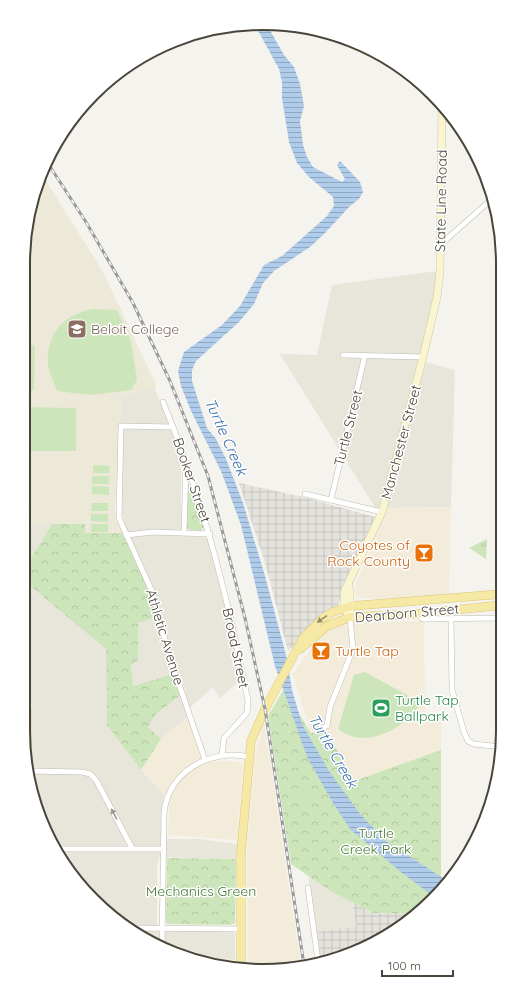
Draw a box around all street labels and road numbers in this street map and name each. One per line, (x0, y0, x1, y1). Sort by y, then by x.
street label: State Line Road (431, 150, 451, 252)
street label: Manchester Street (377, 382, 425, 501)
street label: Turtle Street (330, 388, 366, 468)
street label: Booker Street (169, 435, 215, 525)
street label: Athletic Avenue (142, 587, 188, 687)
street label: Dearborn Street (354, 599, 460, 627)
street label: Broad Street (219, 606, 253, 690)

